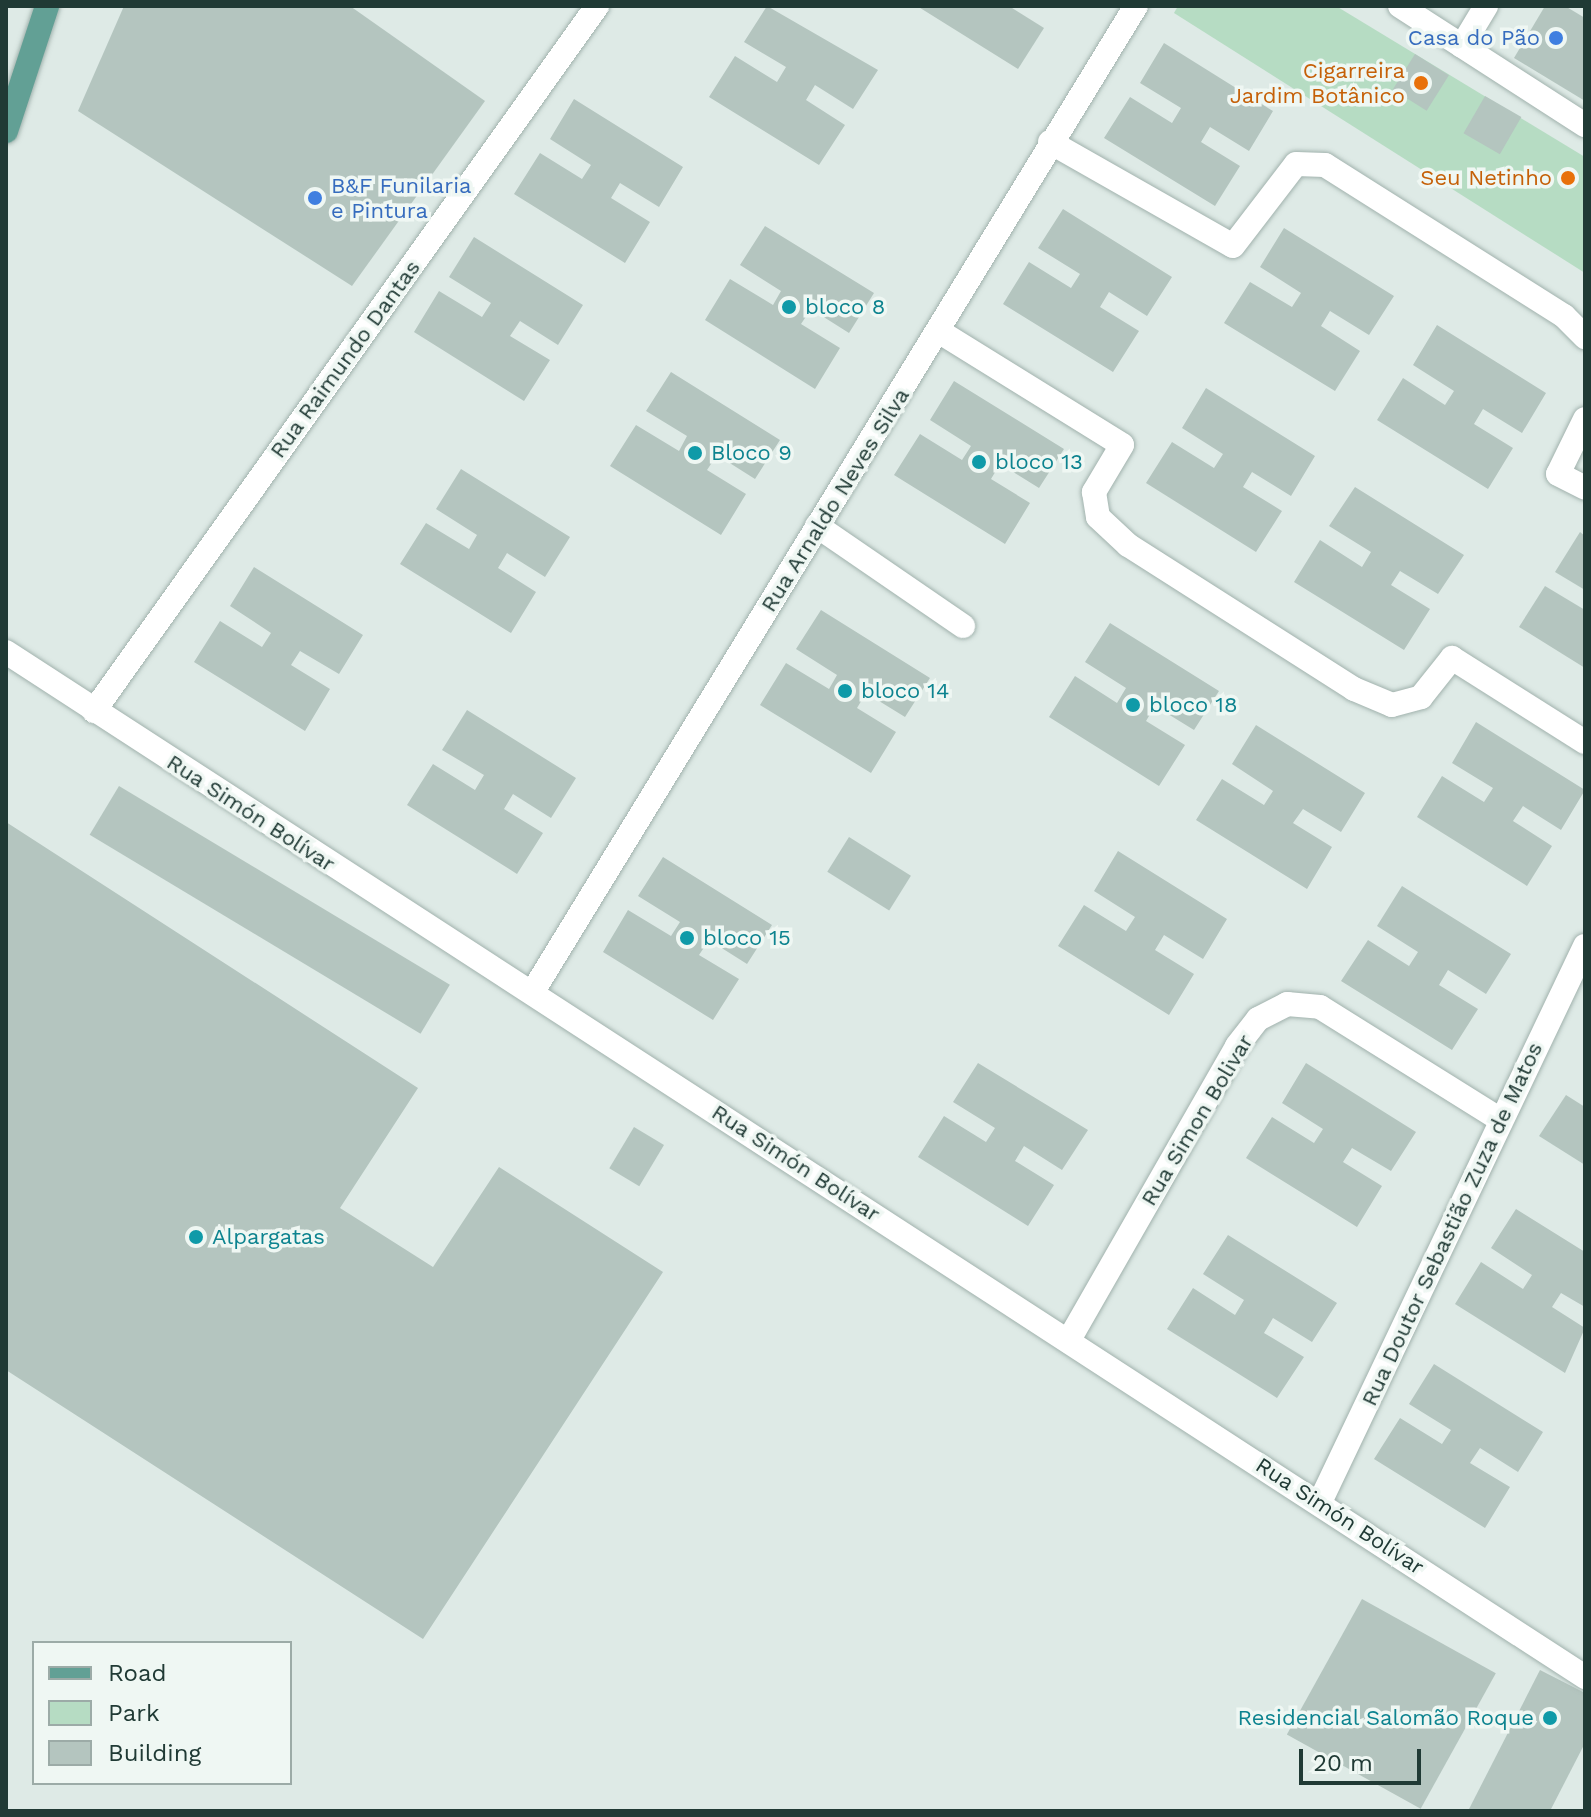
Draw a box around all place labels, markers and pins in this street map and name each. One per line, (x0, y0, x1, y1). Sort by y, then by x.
place label: Casa do Pão (1407, 25, 1540, 51)
marker: Casa do Pão (1547, 29, 1565, 47)
place label: Cigarreira Jardim Botânico (1230, 57, 1405, 108)
marker: Cigarreira Jardim Botânico (1412, 74, 1430, 92)
place label: Seu Netinho (1420, 165, 1552, 191)
marker: Seu Netinho (1559, 169, 1577, 187)
place label: B&F Funilaria e Pintura (331, 172, 472, 224)
marker: B&F Funilaria e Pintura (306, 189, 324, 207)
place label: bloco 8 (805, 294, 885, 320)
marker: bloco 8 (780, 298, 798, 316)
place label: Bloco 9 (711, 440, 792, 466)
marker: Bloco 9 (686, 444, 704, 462)
place label: bloco 13 (995, 449, 1083, 475)
marker: bloco 13 (970, 453, 988, 471)
place label: bloco 14 (861, 678, 950, 704)
marker: bloco 14 (836, 682, 854, 700)
place label: bloco 18 (1149, 692, 1238, 718)
marker: bloco 18 (1124, 696, 1142, 714)
place label: bloco 15 (703, 925, 791, 951)
marker: bloco 15 (678, 929, 696, 947)
place label: Alpargatas (212, 1224, 325, 1250)
marker: Alpargatas (187, 1228, 205, 1246)
place label: Residencial Salomão Roque (1237, 1705, 1534, 1731)
marker: Residencial Salomão Roque (1541, 1709, 1559, 1727)

